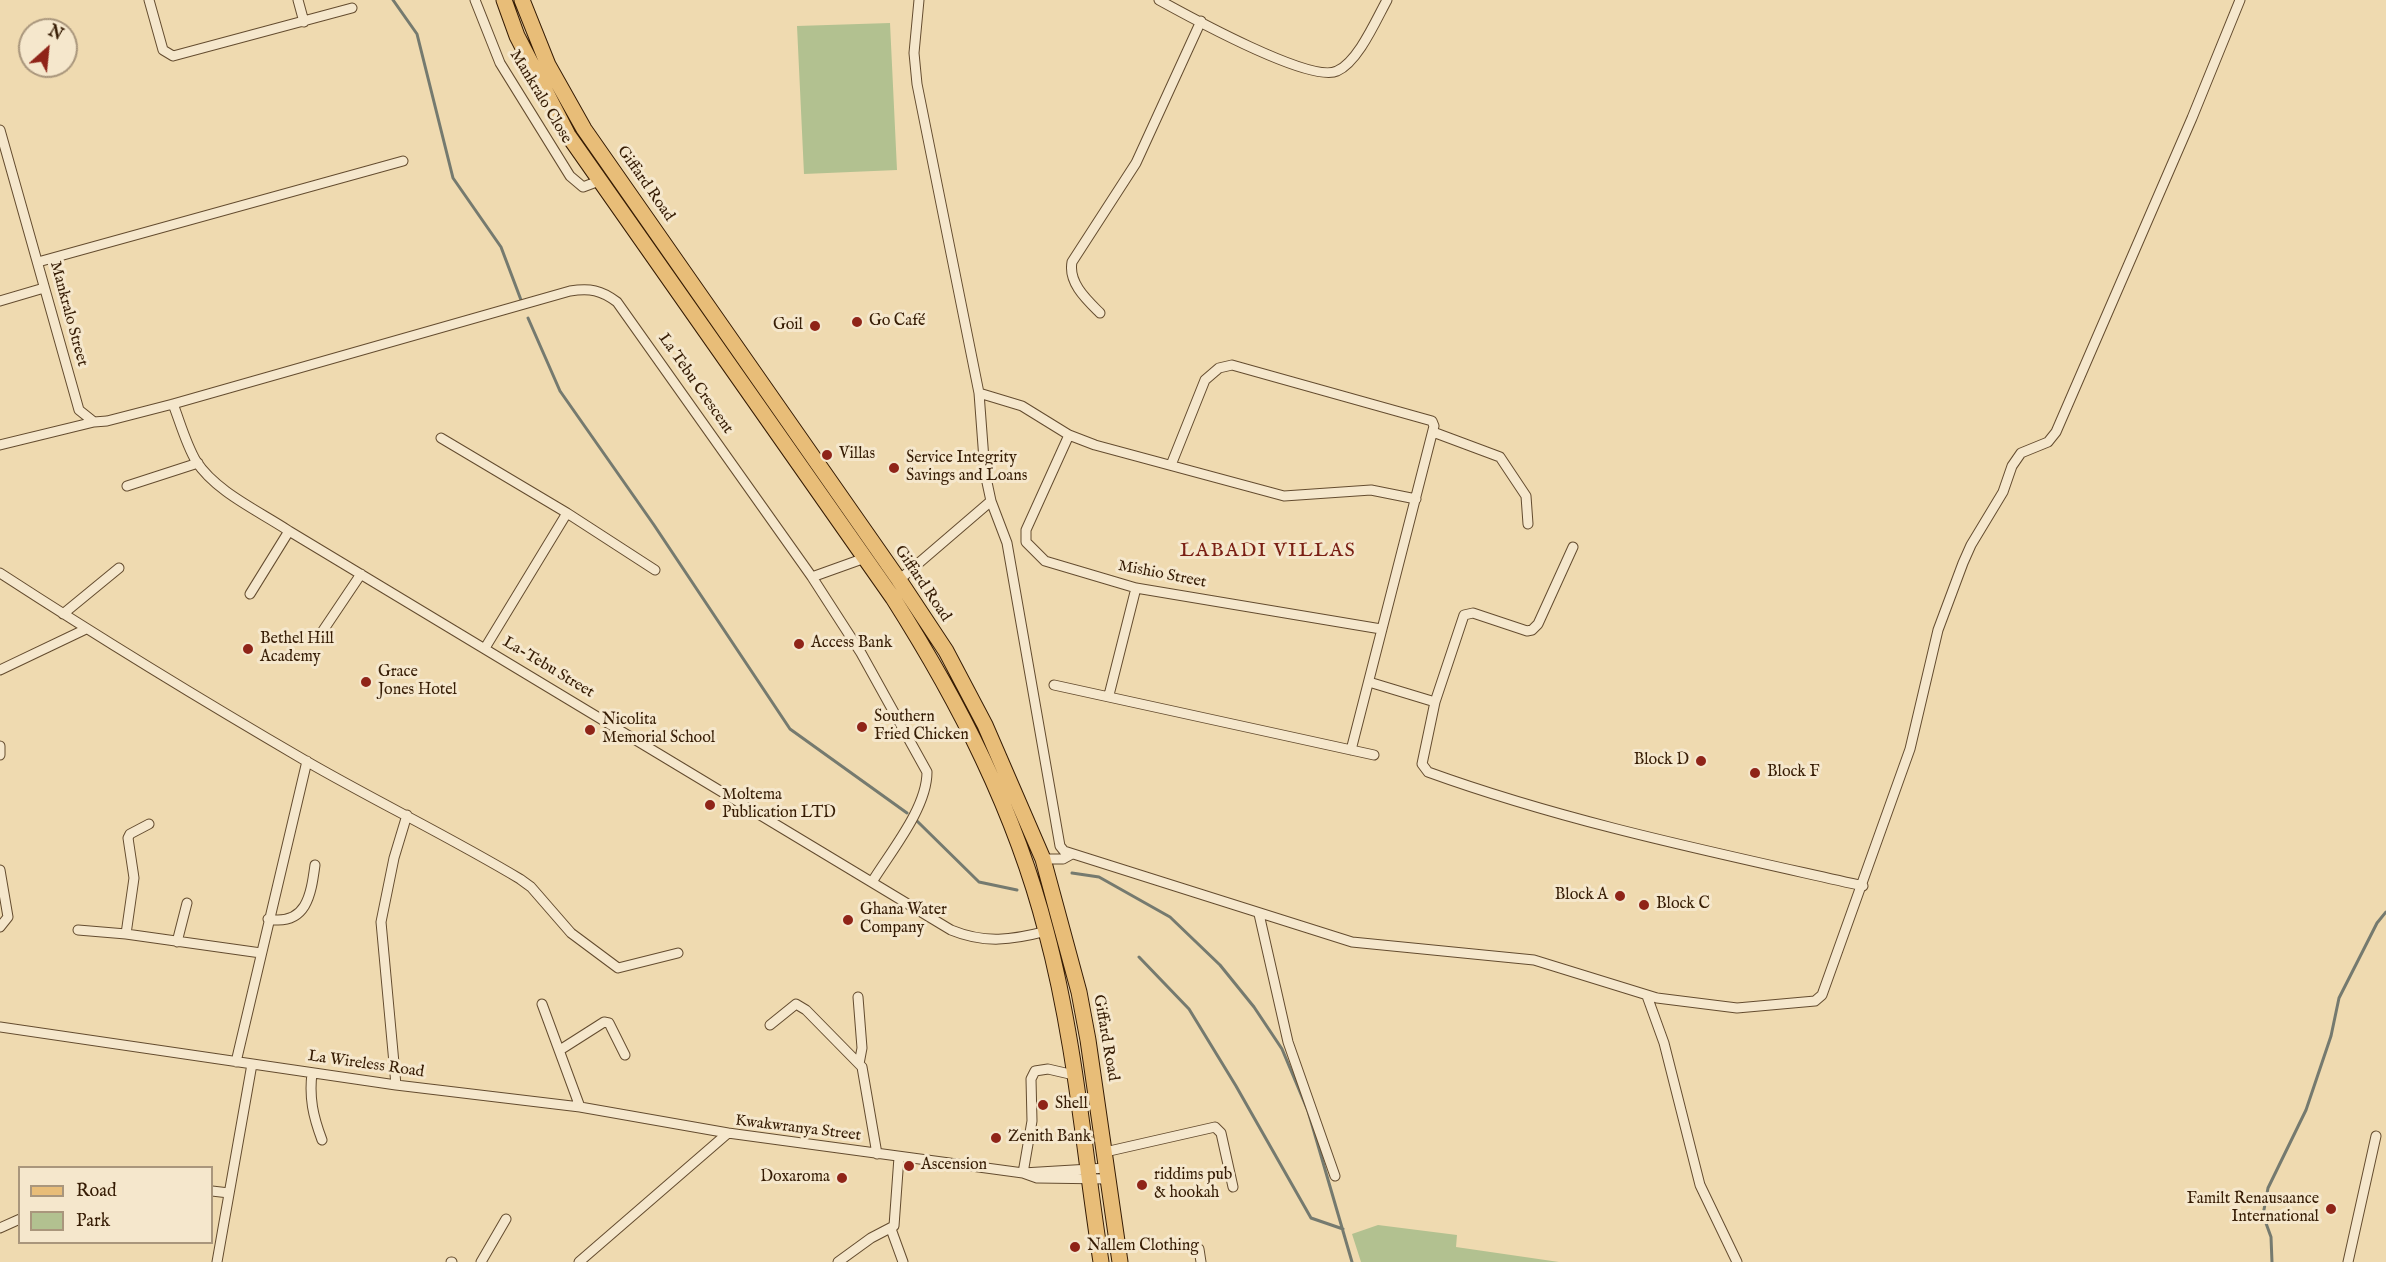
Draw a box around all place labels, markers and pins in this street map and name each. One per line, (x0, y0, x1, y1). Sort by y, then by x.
place label: Go Café (869, 312, 925, 332)
marker: Go Café (850, 315, 864, 329)
place label: Goil (773, 316, 803, 336)
marker: Goil (808, 319, 822, 333)
place label: Villas (839, 445, 875, 465)
marker: Villas (820, 448, 834, 462)
place label: Service Integrity Savings and Loans (906, 449, 1027, 487)
marker: Service Integrity Savings and Loans (887, 461, 901, 475)
place label: Bethel Hill Academy (260, 630, 334, 668)
place label: Access Bank (811, 634, 892, 654)
marker: Access Bank (792, 637, 806, 651)
marker: Bethel Hill Academy (241, 642, 255, 656)
place label: Grace Jones Hotel (378, 663, 457, 701)
marker: Grace Jones Hotel (359, 675, 373, 689)
place label: Southern Fried Chicken (874, 708, 969, 746)
place label: Nicolita Memorial School (602, 711, 715, 749)
marker: Southern Fried Chicken (855, 720, 869, 734)
marker: Nicolita Memorial School (583, 723, 597, 737)
place label: Block D (1634, 751, 1689, 771)
marker: Block D (1694, 754, 1708, 768)
place label: Block F (1767, 763, 1820, 783)
marker: Block F (1748, 766, 1762, 780)
place label: Moltema Publication LTD (722, 786, 836, 824)
marker: Moltema Publication LTD (703, 798, 717, 812)
place label: Block A (1555, 886, 1608, 906)
marker: Block A (1613, 889, 1627, 903)
place label: Block C (1656, 895, 1710, 915)
marker: Block C (1637, 898, 1651, 912)
place label: Ghana Water Company (860, 901, 947, 939)
marker: Ghana Water Company (841, 913, 855, 927)
place label: Shell (1055, 1095, 1088, 1115)
marker: Shell (1036, 1098, 1050, 1112)
place label: Zenith Bank (1008, 1128, 1091, 1148)
marker: Zenith Bank (989, 1131, 1003, 1145)
place label: Ascension (921, 1156, 987, 1176)
marker: Ascension (902, 1159, 916, 1173)
place label: riddims pub & hookah (1154, 1166, 1232, 1204)
place label: Doxaroma (760, 1168, 830, 1188)
marker: Doxaroma (835, 1171, 849, 1185)
marker: riddims pub & hookah (1135, 1178, 1149, 1192)
place label: Familt Renausaance International (2187, 1190, 2319, 1228)
marker: Familt Renausaance International (2324, 1202, 2338, 1216)
place label: Nallem Clothing (1087, 1237, 1199, 1257)
marker: Nallem Clothing (1068, 1240, 1082, 1254)

